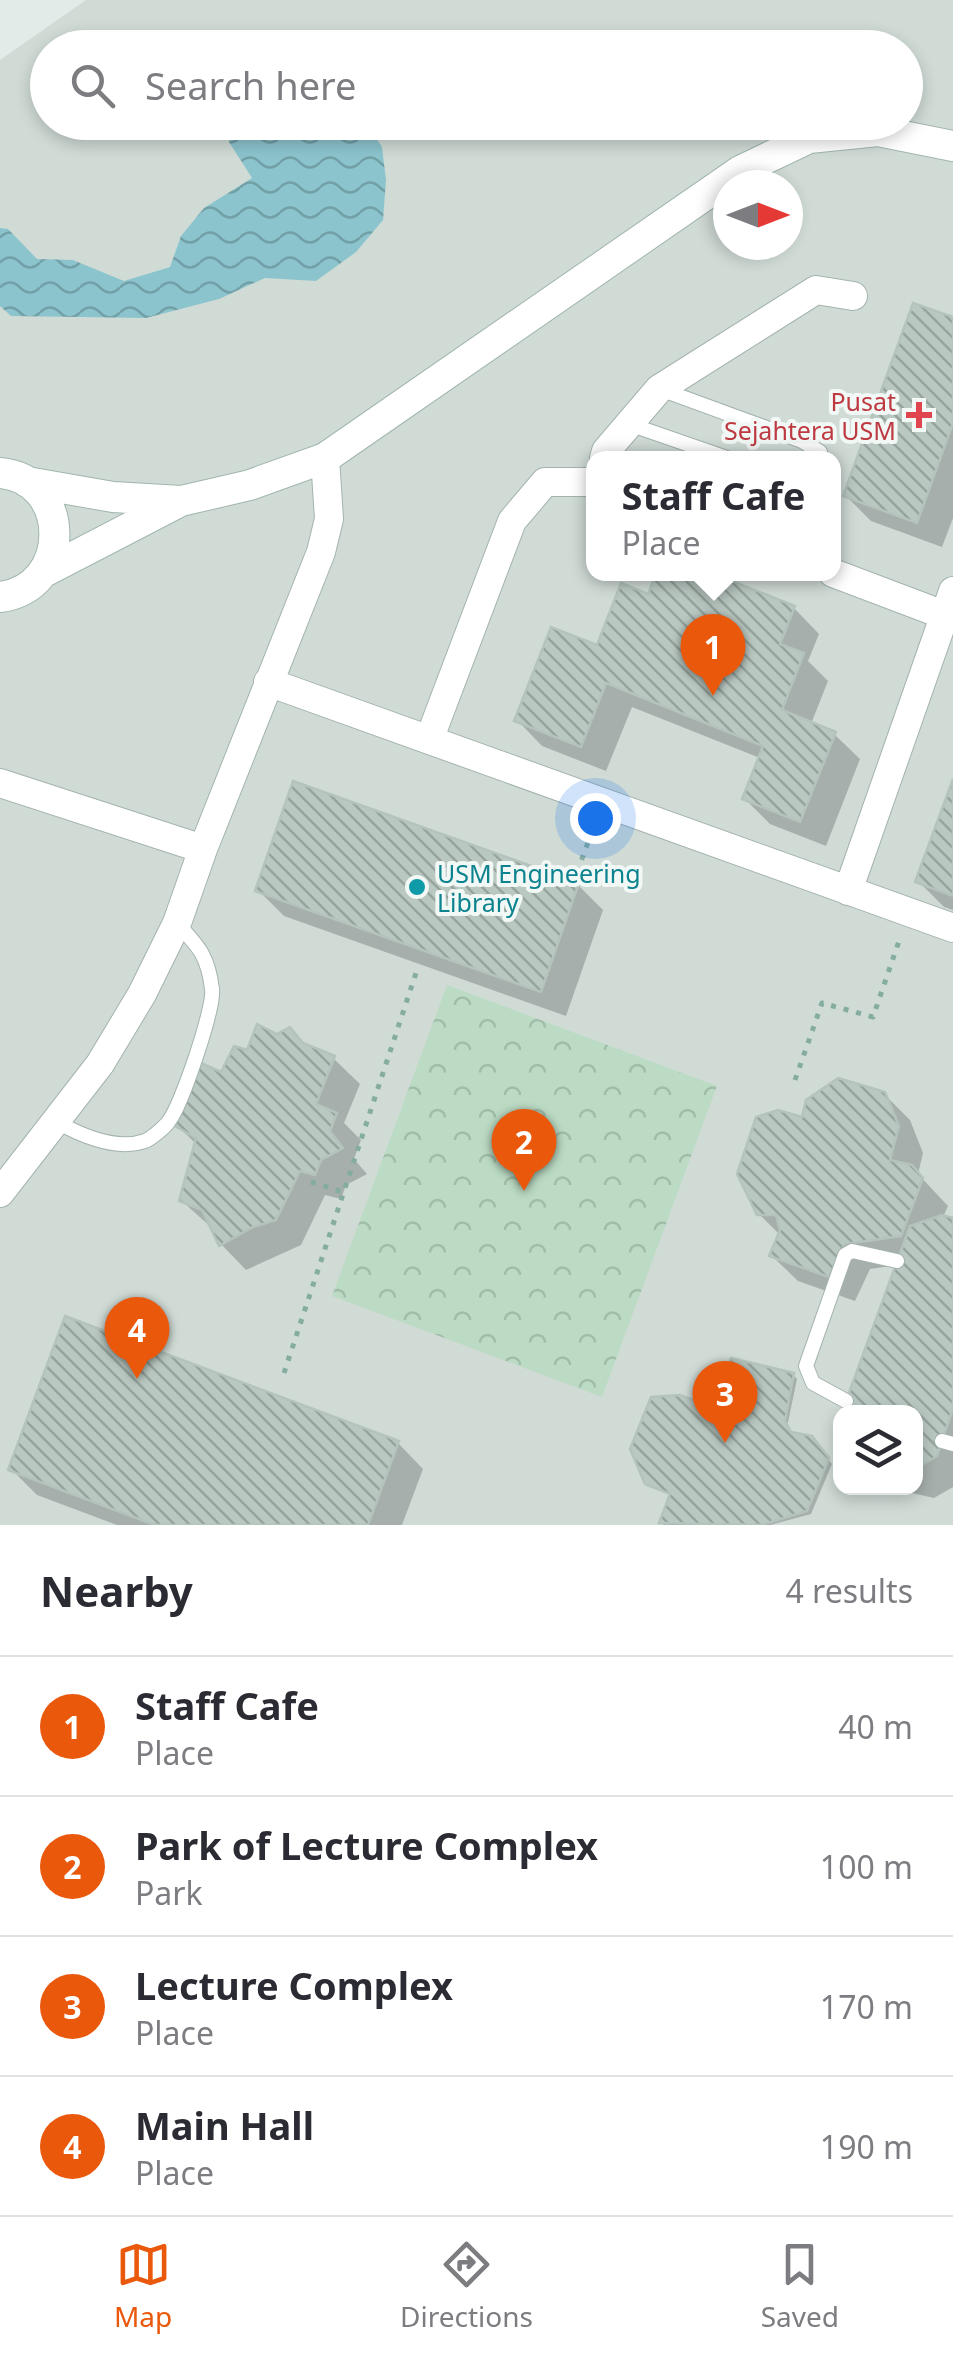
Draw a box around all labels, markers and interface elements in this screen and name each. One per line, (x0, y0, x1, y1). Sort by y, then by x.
search box (30, 30, 923, 140)
icon: search (65, 58, 120, 113)
text: Search here (145, 59, 356, 111)
north arrow (713, 170, 803, 260)
place label: Pusat Sejahtera USM (724, 384, 896, 447)
marker: Pusat Sejahtera USM (906, 402, 932, 428)
popup (586, 451, 841, 581)
text: Staff Cafe (622, 469, 805, 521)
text: Place (622, 521, 701, 564)
pin: 1 (680, 614, 746, 696)
your location (570, 793, 621, 844)
place label: USM Engineering Library (437, 856, 641, 919)
marker: USM Engineering Library (406, 876, 428, 898)
pin: 2 (492, 1108, 556, 1191)
pin: 4 (104, 1296, 170, 1379)
pin: 3 (692, 1360, 758, 1443)
map controls (833, 1405, 923, 1495)
button: layers (833, 1405, 923, 1495)
text: Nearby (40, 1562, 193, 1619)
text: 4 results (786, 1569, 913, 1612)
text: Staff Cafe (135, 1679, 319, 1731)
text: 1 (63, 1705, 82, 1748)
text: 40 m (838, 1705, 913, 1748)
text: Place (135, 1731, 214, 1774)
text: Park of Lecture Complex (135, 1819, 598, 1871)
text: 2 (63, 1845, 82, 1888)
text: 100 m (820, 1845, 913, 1888)
text: Park (135, 1871, 203, 1914)
text: Lecture Complex (135, 1959, 453, 2011)
text: 3 (63, 1985, 82, 2028)
text: 170 m (820, 1985, 913, 2028)
text: Place (135, 2011, 214, 2054)
text: Main Hall (135, 2099, 314, 2151)
text: 4 (63, 2125, 82, 2168)
text: 190 m (820, 2125, 913, 2168)
text: Place (135, 2151, 214, 2194)
tab: Map (114, 2237, 172, 2335)
tab: Directions (400, 2237, 533, 2335)
tab: Saved (761, 2237, 839, 2335)

